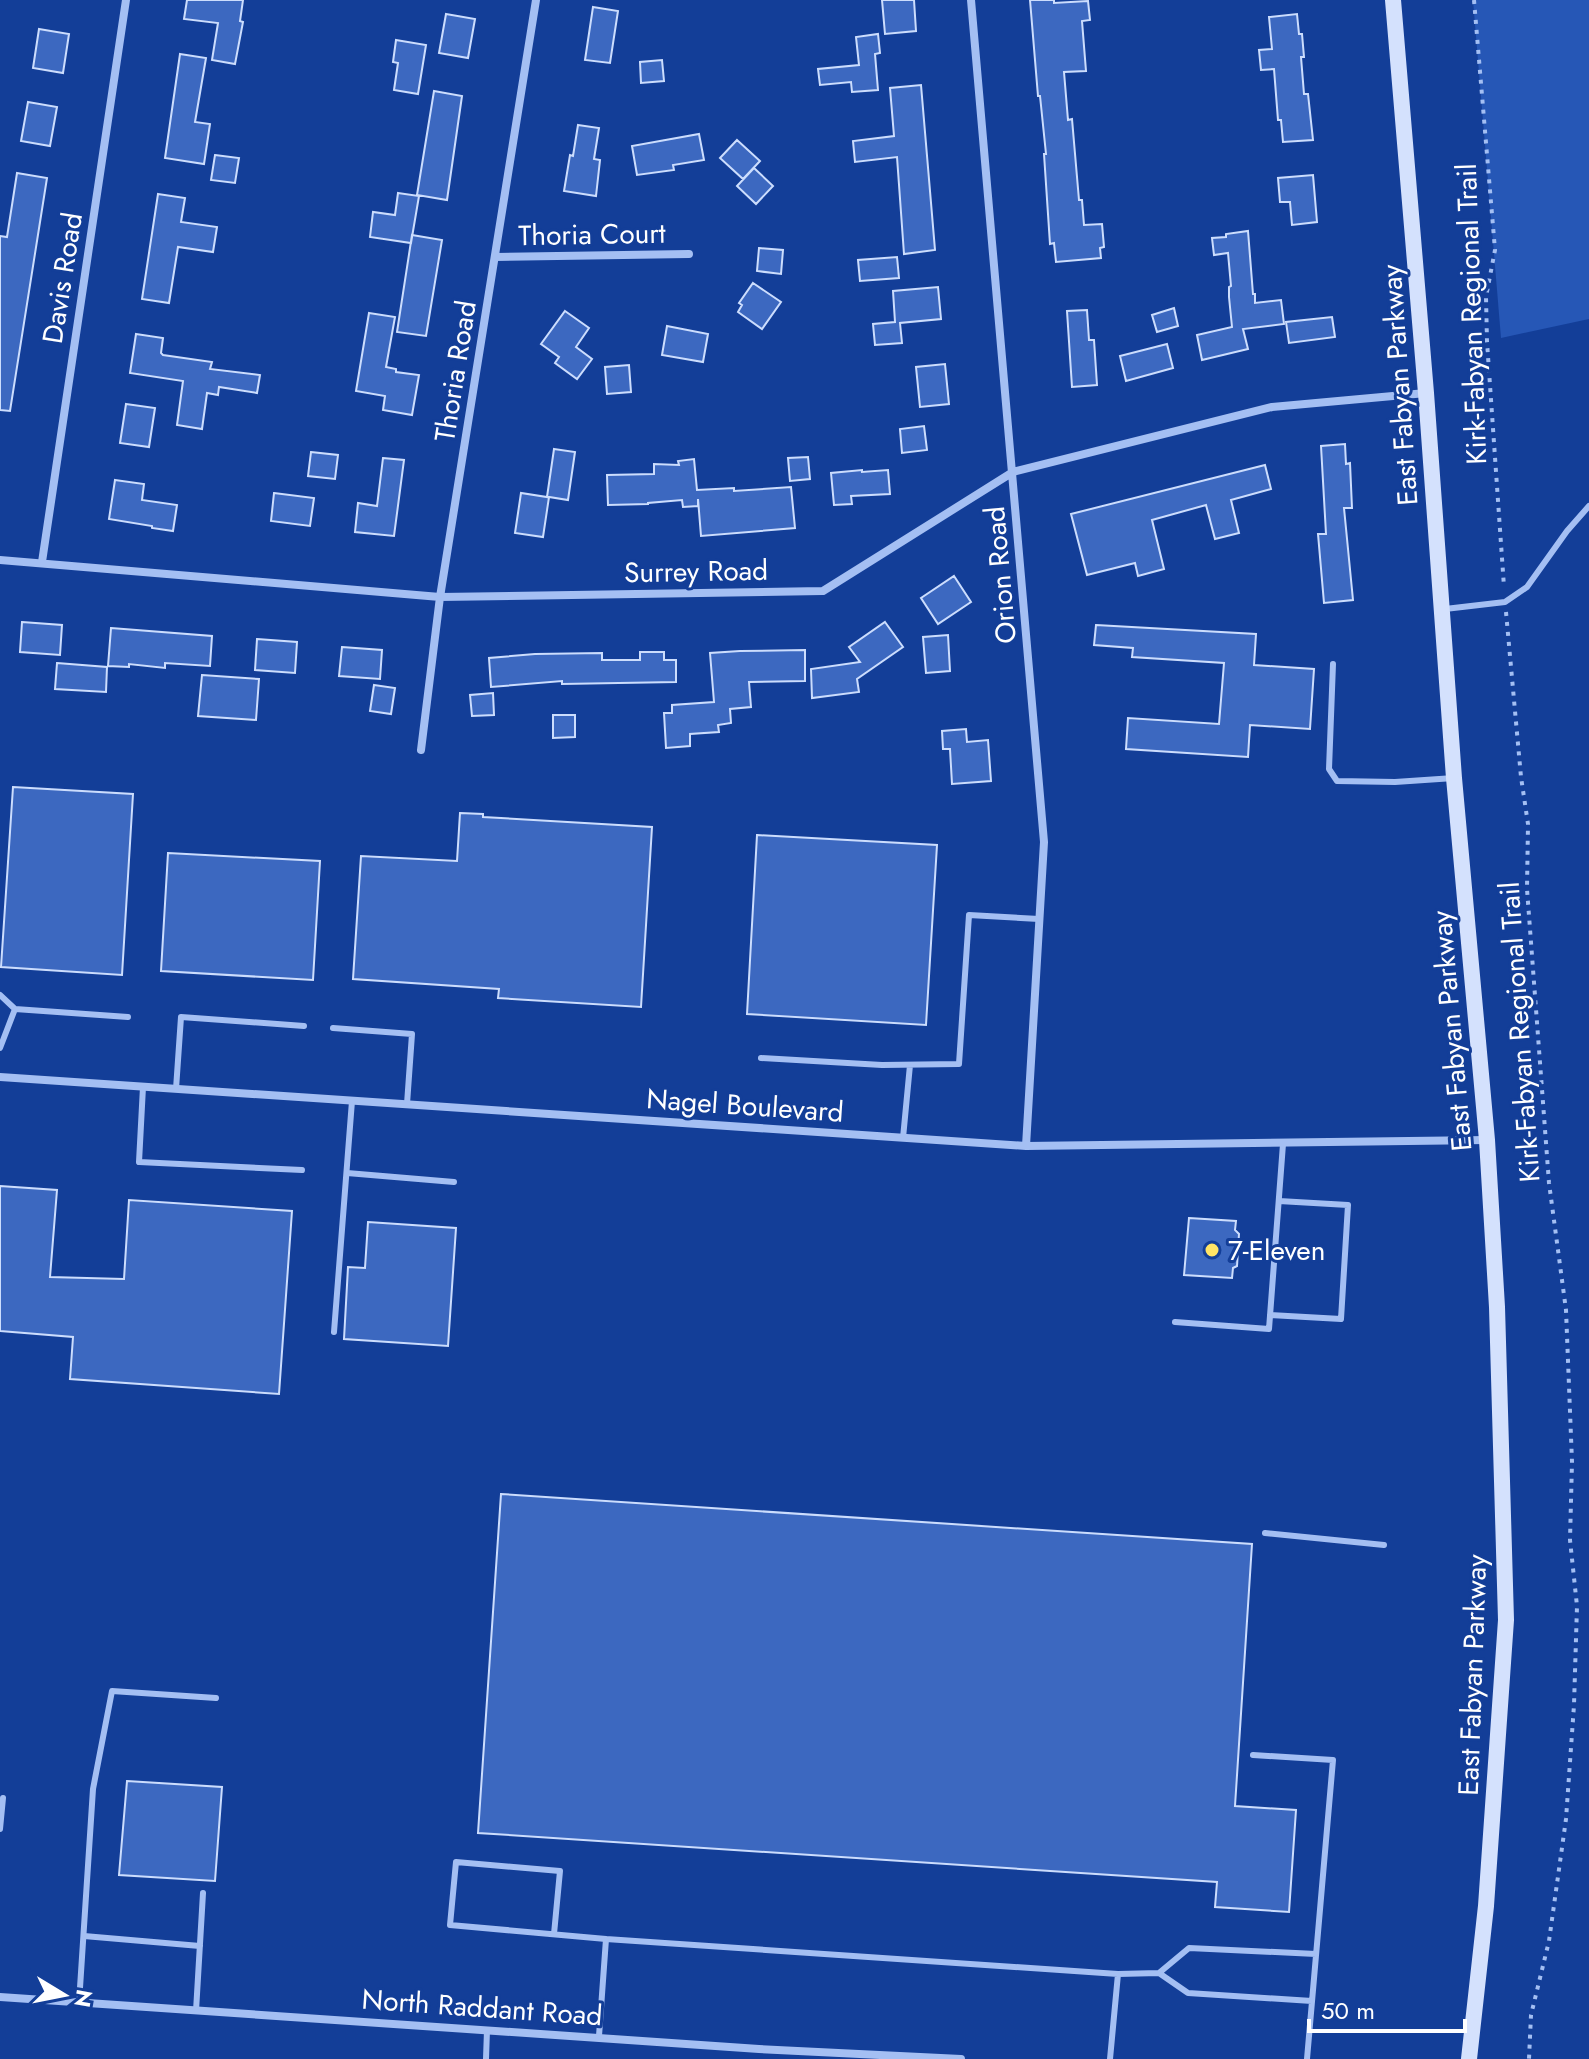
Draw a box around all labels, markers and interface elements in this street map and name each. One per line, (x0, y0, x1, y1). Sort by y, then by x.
street label: Kirk-Fabyan Regional Trail (1446, 163, 1497, 465)
street label: Davis Road (32, 210, 93, 347)
street label: Thoria Court (518, 213, 666, 256)
street label: East Fabyan Parkway (1371, 262, 1428, 507)
street label: Thoria Road (424, 298, 487, 444)
street label: Orion Road (974, 505, 1027, 645)
street label: Surrey Road (624, 550, 768, 593)
street label: Kirk-Fabyan Regional Trail (1489, 880, 1550, 1184)
street label: East Fabyan Parkway (1421, 908, 1482, 1153)
street label: Nagel Boulevard (645, 1078, 845, 1133)
place label: 7-Eleven (1228, 1230, 1325, 1271)
marker: 7-Eleven (1203, 1241, 1221, 1259)
street label: East Fabyan Parkway (1448, 1553, 1497, 1796)
north arrow (24, 1955, 104, 2035)
street label: North Raddant Road (360, 1979, 604, 2036)
scale bar (1309, 1983, 1465, 2033)
text: N (66, 1987, 101, 2010)
text: 50 m (1321, 1993, 1375, 2028)

